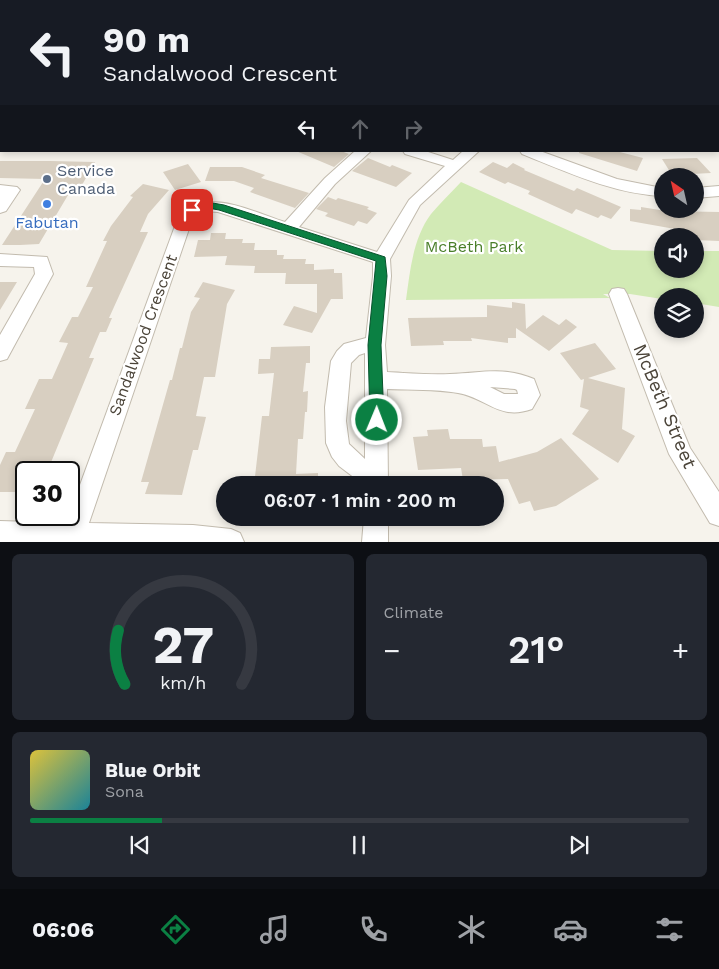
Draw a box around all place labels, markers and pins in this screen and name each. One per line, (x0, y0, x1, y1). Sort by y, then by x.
place label: Service Canada (57, 161, 115, 198)
marker: Service Canada (41, 173, 53, 185)
pin (171, 189, 213, 231)
marker: Fabutan (41, 198, 53, 210)
place label: Fabutan (15, 213, 79, 232)

